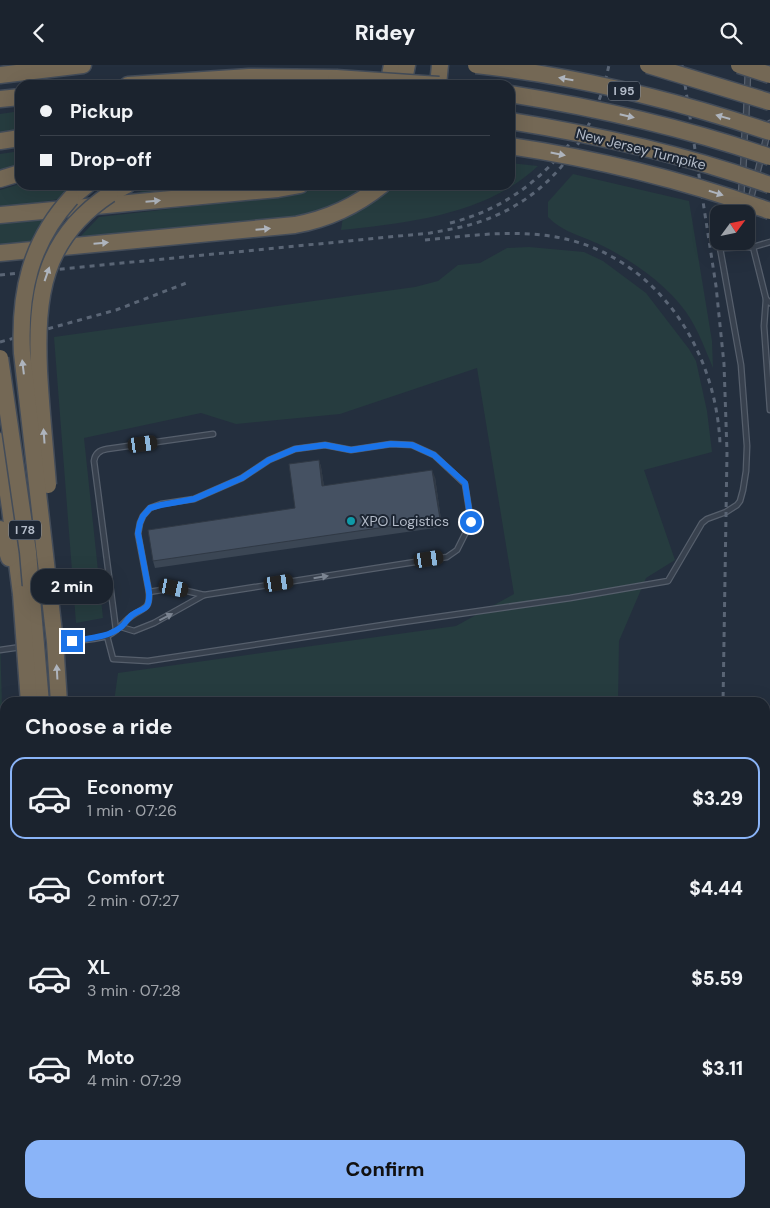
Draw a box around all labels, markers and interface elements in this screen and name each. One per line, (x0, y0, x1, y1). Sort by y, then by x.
text: Ridey (355, 18, 415, 47)
icon: back (25, 19, 53, 47)
icon: search (717, 19, 745, 47)
one-way arrow (558, 75, 573, 83)
road number: I 95 (608, 81, 640, 101)
text: Pickup (70, 99, 134, 124)
one-way arrow (619, 112, 634, 120)
one-way arrow (716, 113, 731, 121)
street label: New Jersey Turnpike (574, 124, 708, 174)
text: Drop-off (70, 147, 152, 172)
one-way arrow (551, 150, 567, 158)
one-way arrow (708, 189, 723, 197)
one-way arrow (145, 197, 161, 205)
north arrow (710, 205, 755, 250)
map controls (710, 205, 755, 250)
one-way arrow (255, 225, 271, 233)
one-way arrow (93, 239, 109, 247)
one-way arrow (44, 267, 51, 282)
one-way arrow (19, 359, 27, 375)
one-way arrow (40, 427, 48, 443)
car (127, 434, 158, 454)
route start (460, 511, 482, 533)
place label: XPO Logistics (361, 512, 449, 530)
marker: XPO Logistics (345, 515, 357, 527)
road number: I 78 (9, 521, 41, 539)
car (413, 549, 444, 569)
callout: 2 min (31, 569, 113, 603)
one-way arrow (314, 572, 330, 580)
car (263, 573, 294, 593)
text: 2 min (51, 576, 93, 597)
car (157, 578, 190, 598)
one-way arrow (159, 613, 173, 621)
route end (61, 630, 83, 652)
one-way arrow (53, 664, 61, 680)
text: Choose a ride (25, 712, 173, 741)
text: Economy (87, 775, 174, 800)
icon: car (27, 776, 72, 821)
text: $3.29 (692, 786, 743, 811)
text: 1 min · 07:26 (87, 800, 177, 821)
text: Comfort (87, 865, 165, 890)
icon: car (27, 866, 72, 911)
text: $4.44 (689, 876, 743, 901)
text: 2 min · 07:27 (87, 890, 179, 911)
text: XL (87, 955, 110, 980)
icon: car (27, 956, 72, 1001)
text: $5.59 (691, 966, 743, 991)
text: 3 min · 07:28 (87, 980, 181, 1001)
text: Moto (87, 1045, 135, 1070)
icon: car (27, 1046, 72, 1091)
text: $3.11 (702, 1056, 743, 1081)
text: 4 min · 07:29 (87, 1070, 182, 1091)
button: Confirm (25, 1140, 745, 1198)

